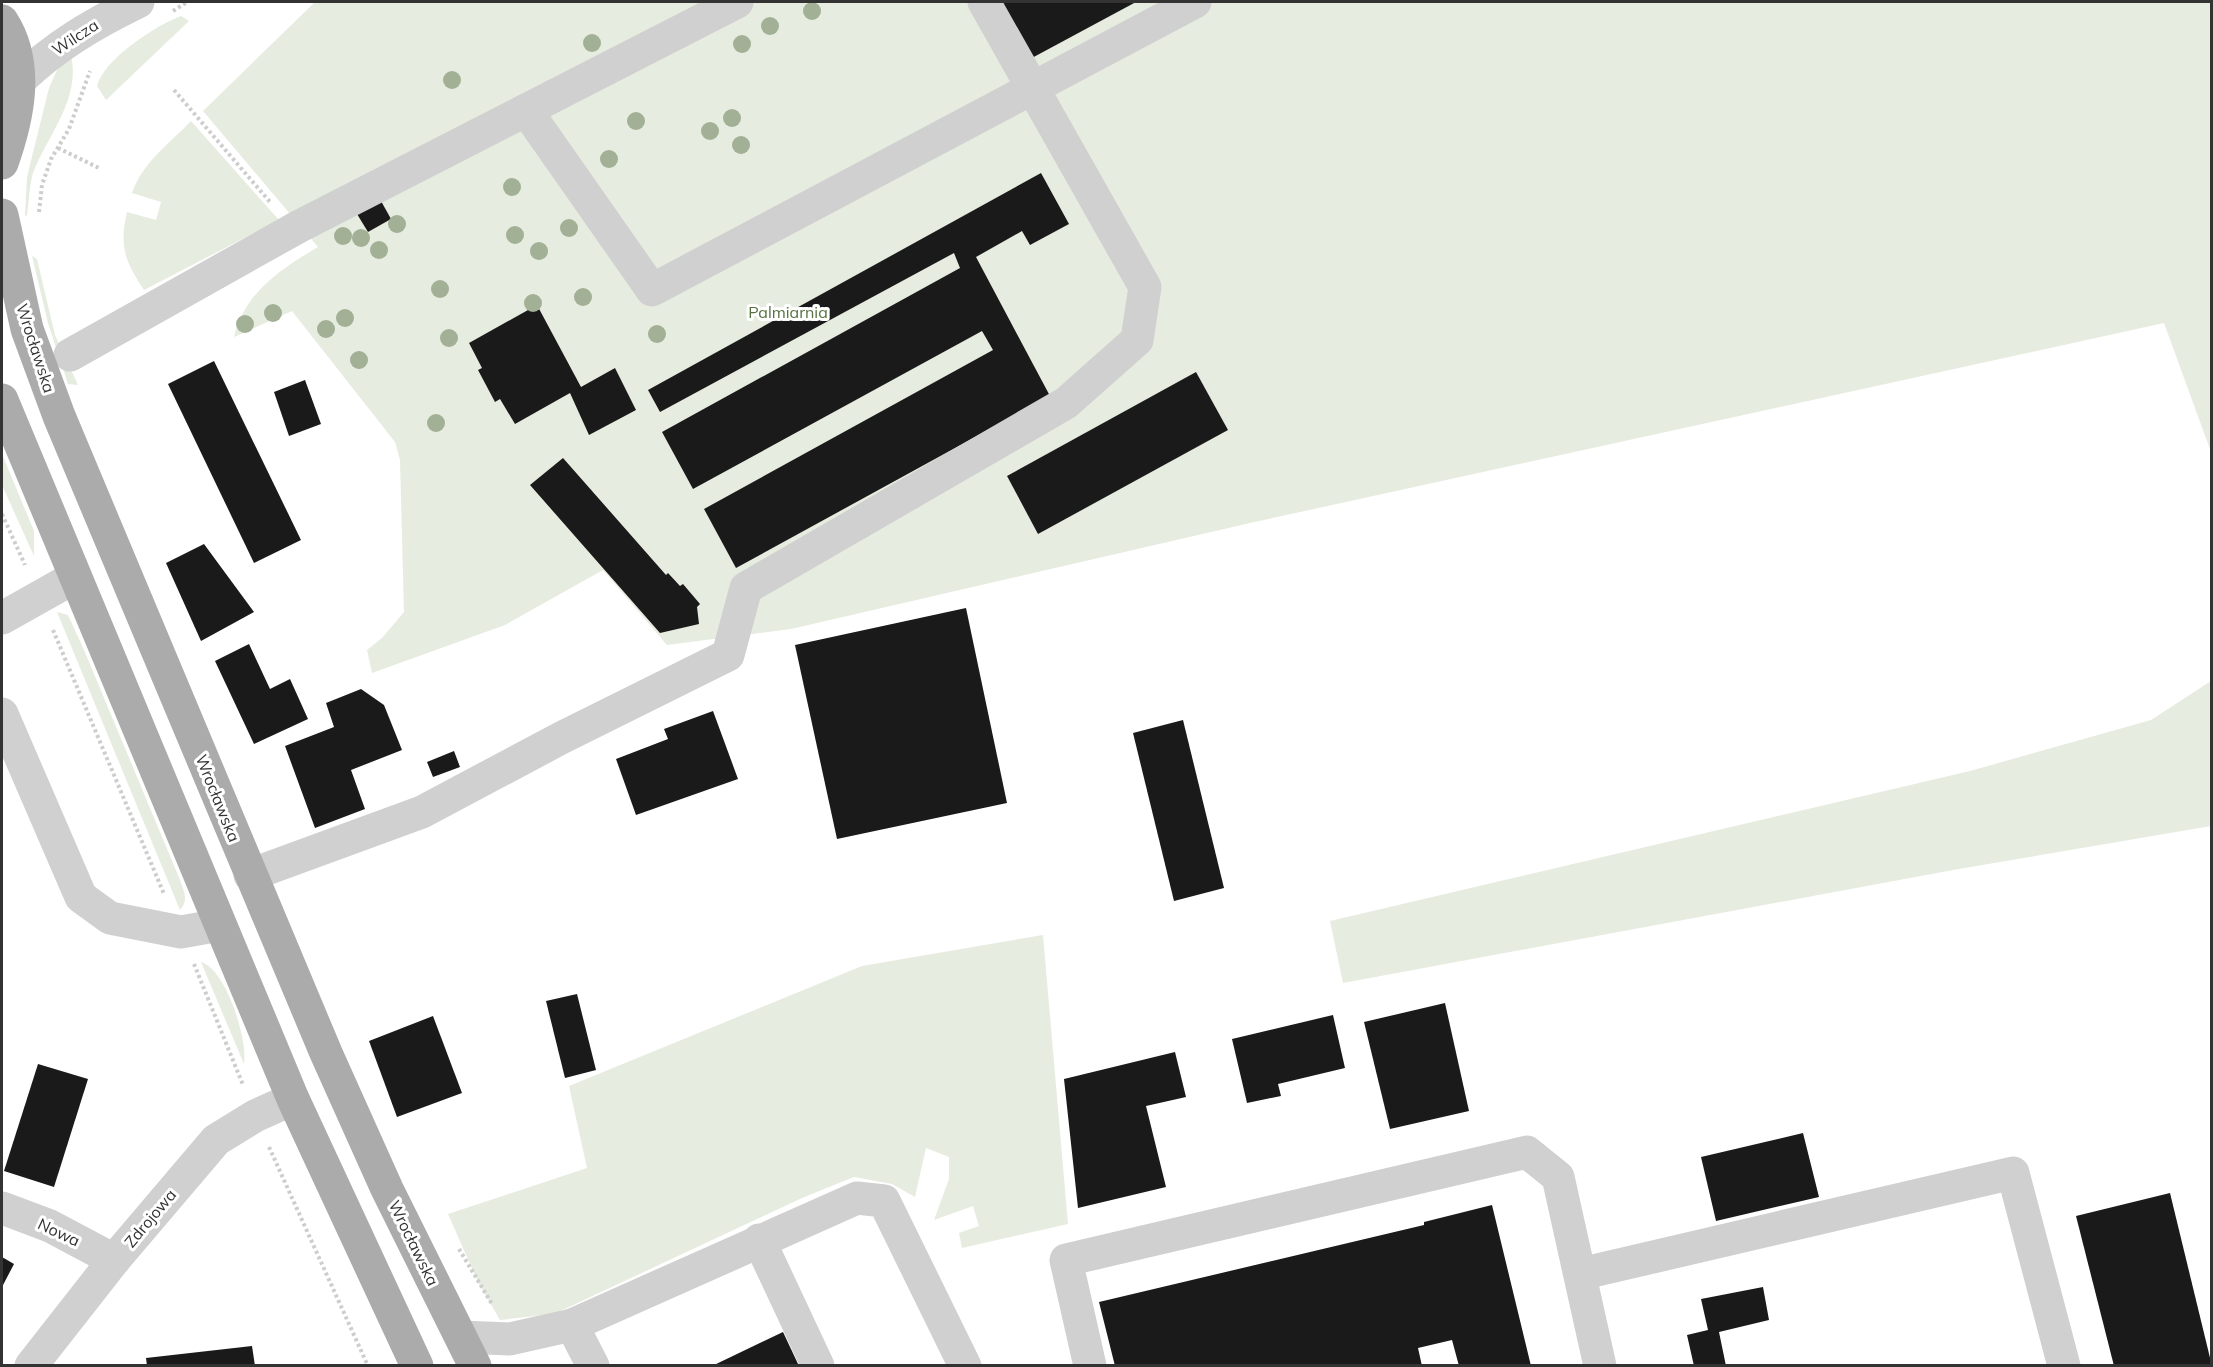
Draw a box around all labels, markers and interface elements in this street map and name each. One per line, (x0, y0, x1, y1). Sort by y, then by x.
street label: Wilcza (48, 15, 102, 59)
street label: Wrocławska (12, 301, 60, 395)
park label: Palmiarnia (748, 302, 828, 322)
street label: Wrocławska (191, 751, 245, 845)
street label: Zdrojowa (120, 1185, 180, 1251)
street label: Wrocławska (385, 1197, 443, 1289)
street label: Nowa (35, 1214, 83, 1250)

